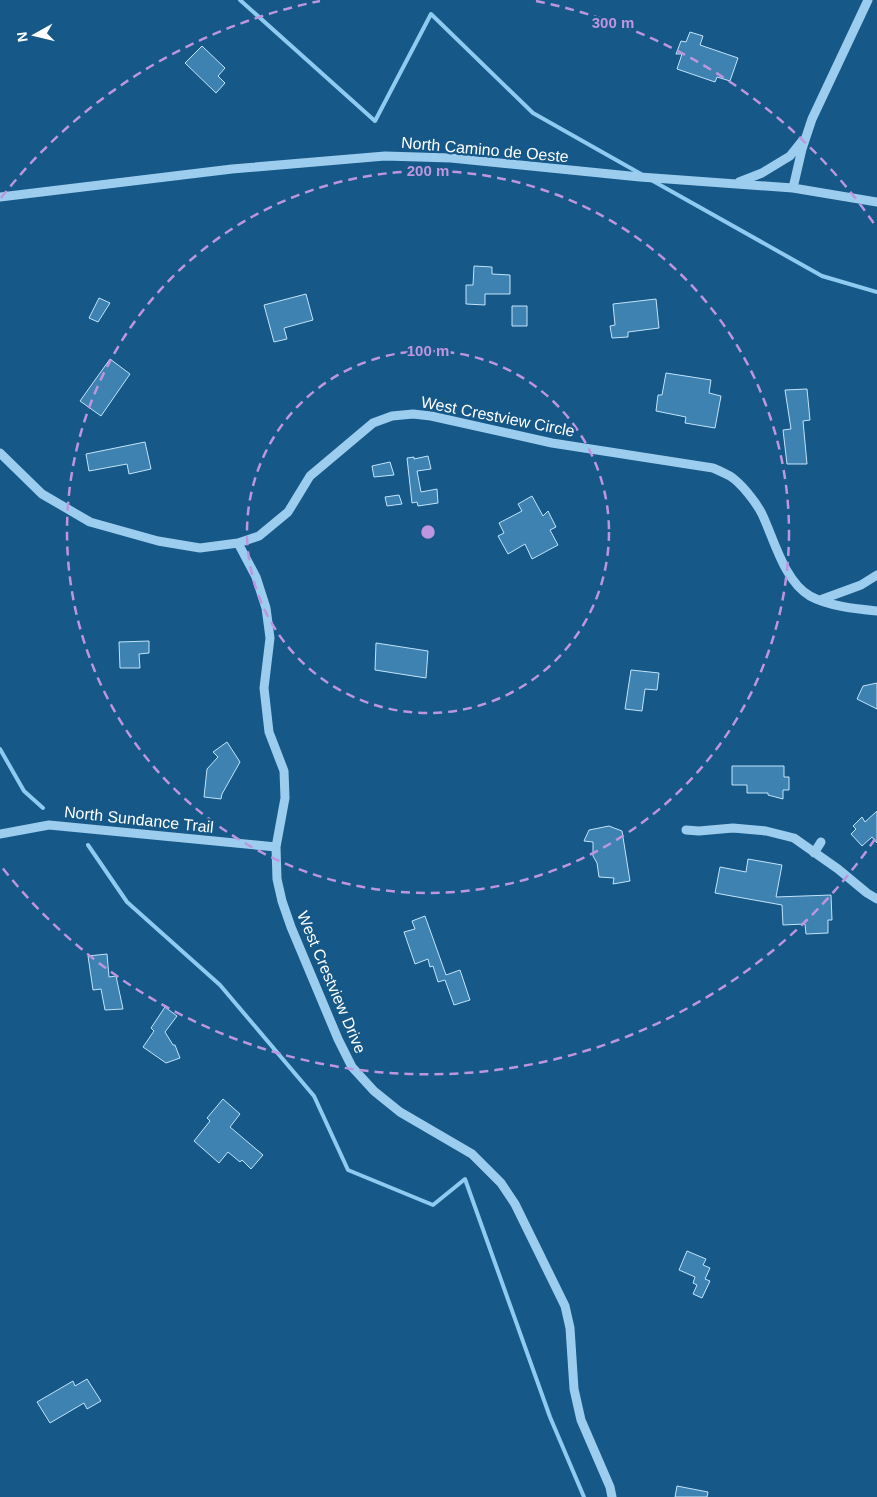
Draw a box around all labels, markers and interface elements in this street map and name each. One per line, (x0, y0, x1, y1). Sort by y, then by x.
north arrow (10, 10, 60, 60)
text: 300 m (592, 14, 634, 31)
text: N (13, 31, 31, 43)
street label: North Camino de Oeste (400, 134, 570, 165)
text: 200 m (407, 162, 449, 179)
text: 100 m (407, 342, 449, 359)
street label: West Crestview Circle (420, 393, 576, 440)
centre of rings (419, 523, 437, 541)
street label: North Sundance Trail (63, 803, 215, 836)
street label: West Crestview Drive (294, 909, 369, 1056)

